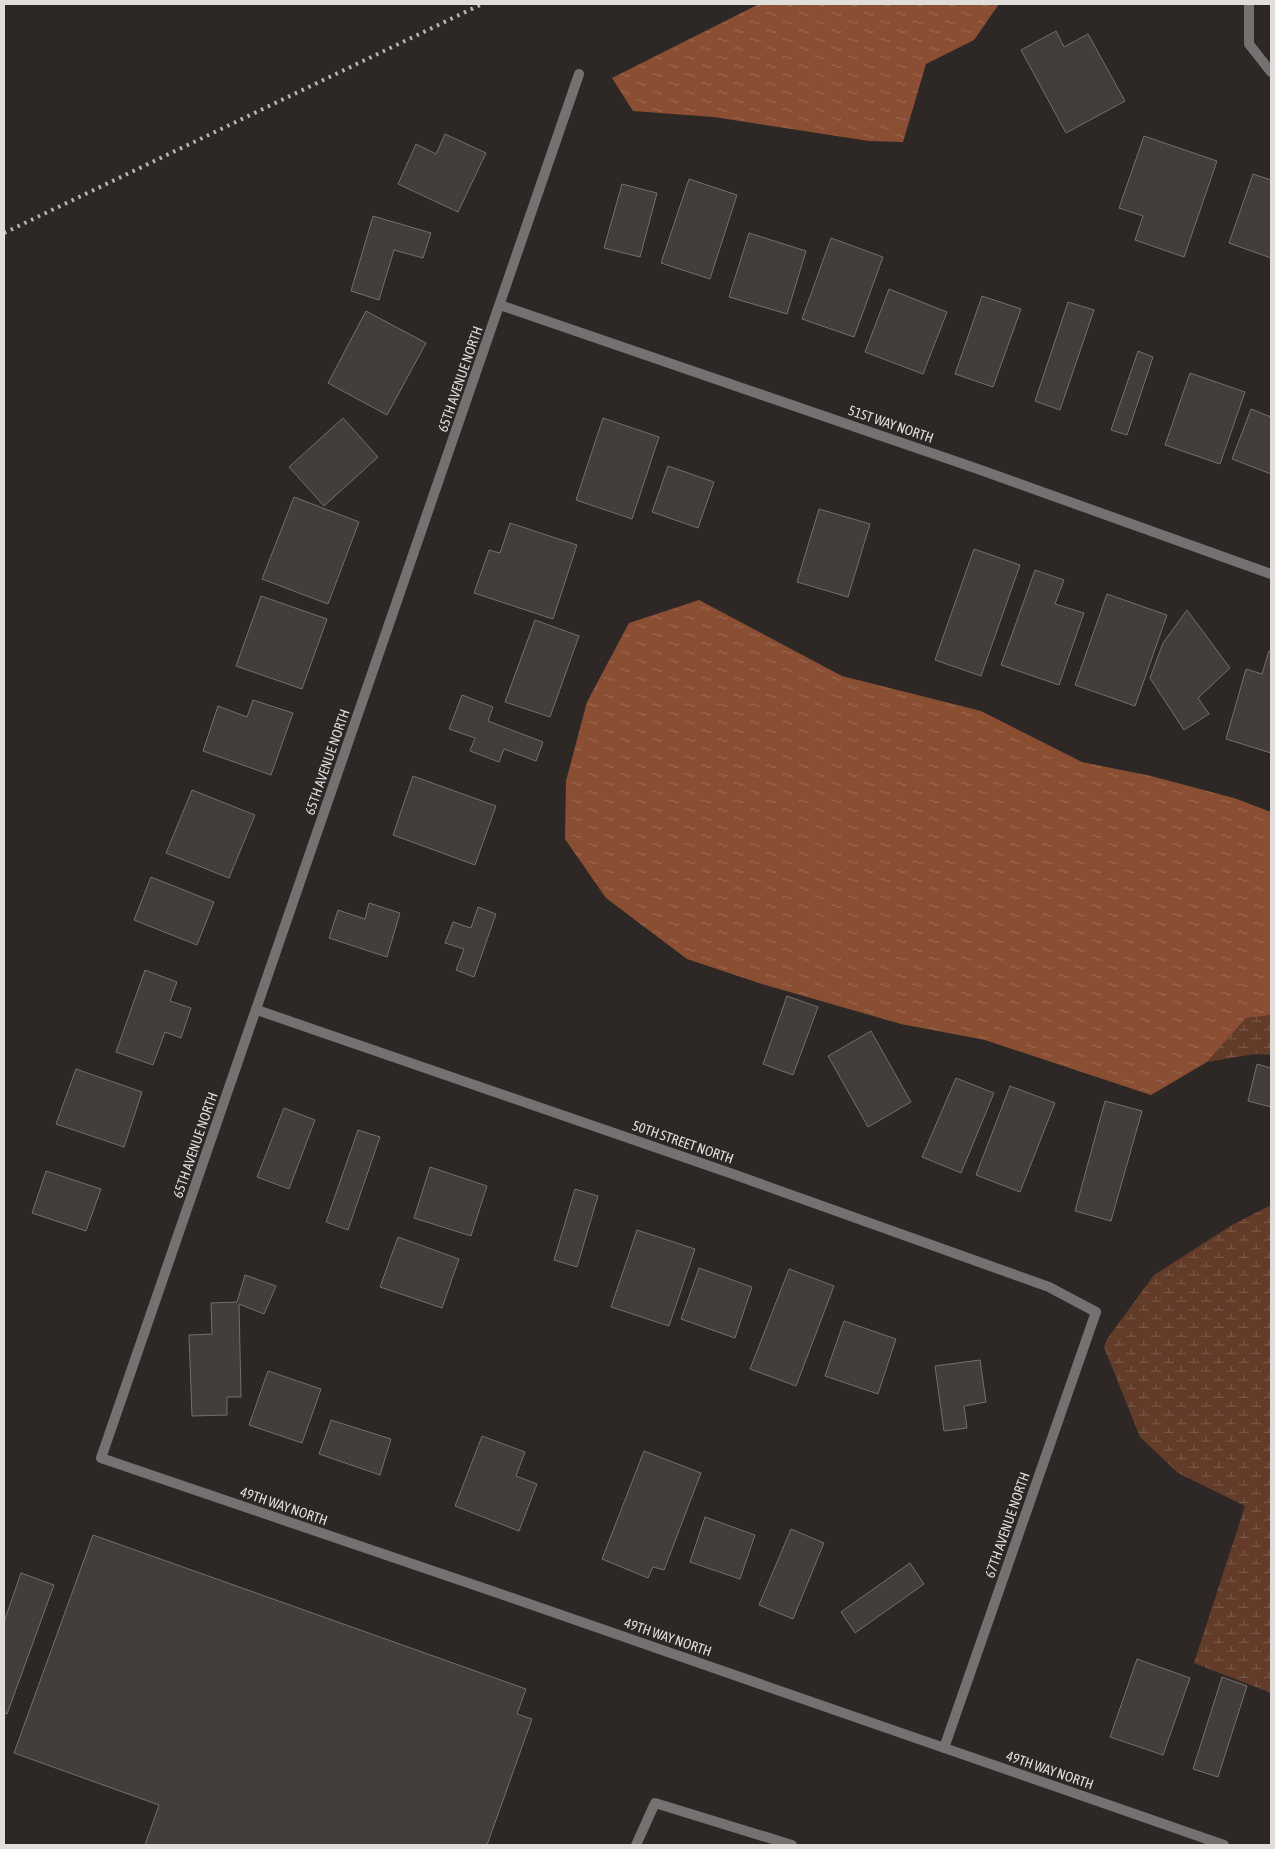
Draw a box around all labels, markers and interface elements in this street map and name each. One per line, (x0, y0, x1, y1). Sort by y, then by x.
street label: 65TH AVENUE NORTH (434, 324, 486, 434)
street label: 51ST WAY NORTH (846, 402, 936, 446)
street label: 65TH AVENUE NORTH (301, 707, 353, 817)
street label: 65TH AVENUE NORTH (169, 1090, 221, 1200)
street label: 50TH STREET NORTH (630, 1117, 736, 1167)
street label: 67TH AVENUE NORTH (981, 1470, 1033, 1580)
street label: 49TH WAY NORTH (238, 1484, 330, 1528)
street label: 49TH WAY NORTH (622, 1615, 714, 1659)
street label: 49TH WAY NORTH (1004, 1748, 1096, 1792)

